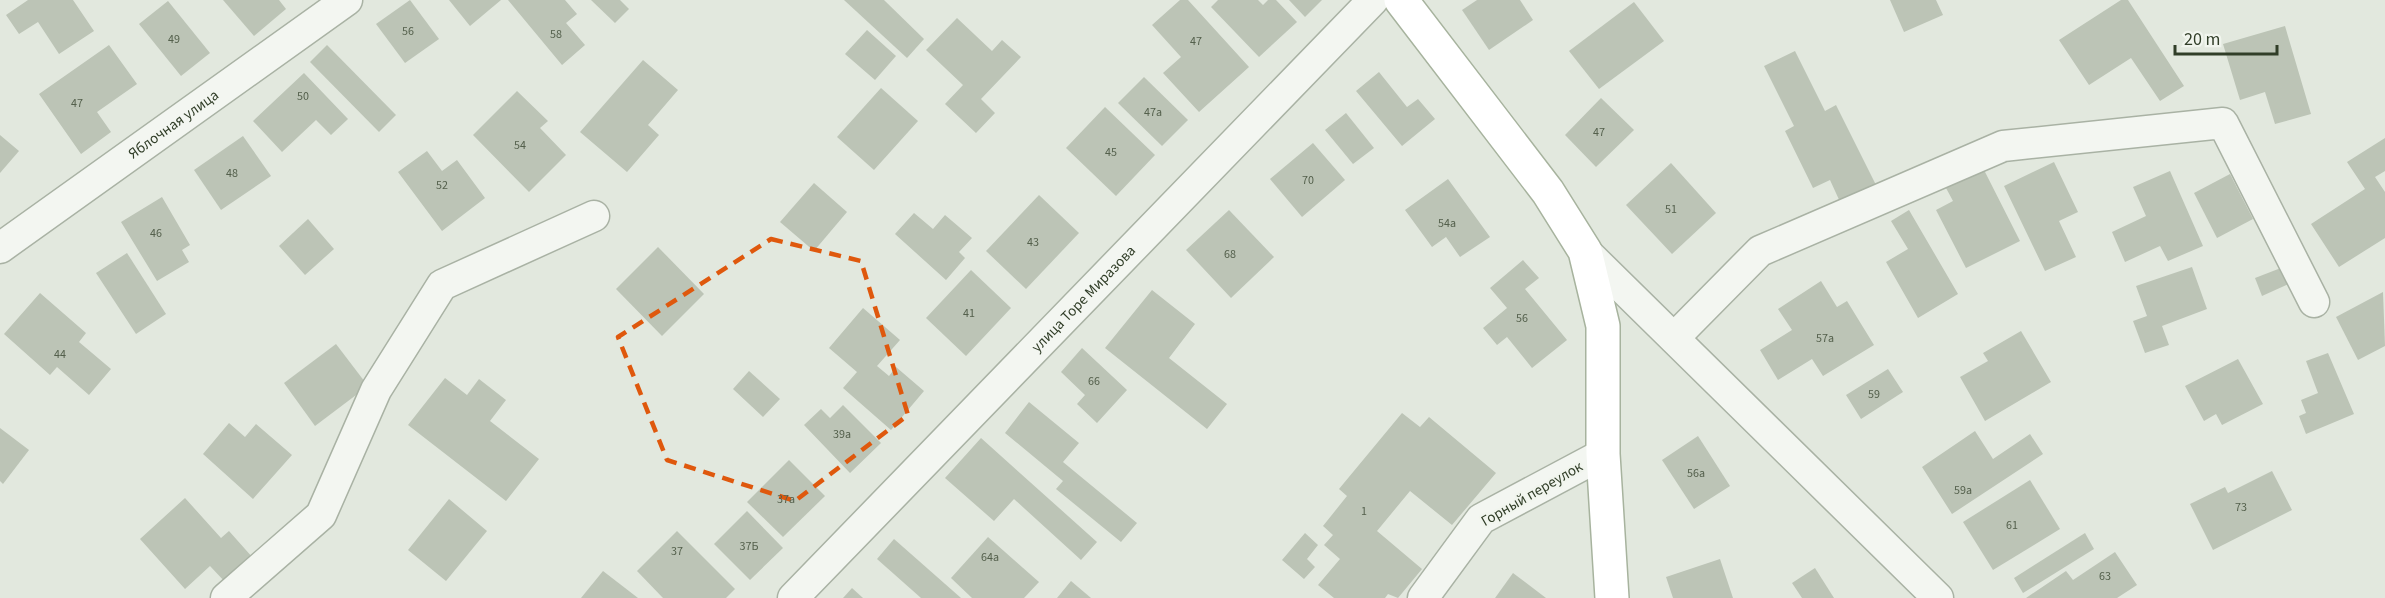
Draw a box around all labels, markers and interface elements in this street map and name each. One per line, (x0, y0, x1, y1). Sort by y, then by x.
scale bar (2175, 18, 2277, 56)
house number: 56 (402, 23, 414, 40)
house number: 58 (550, 26, 562, 43)
text: 20 m (2184, 27, 2220, 52)
house number: 49 (168, 31, 180, 48)
house number: 47 (1190, 33, 1202, 50)
street label: Яблочная улица (124, 85, 223, 164)
house number: 50 (297, 88, 309, 105)
house number: 47 (71, 95, 83, 112)
house number: 47а (1144, 104, 1162, 121)
house number: 47 (1593, 124, 1605, 141)
house number: 54 (514, 137, 526, 154)
house number: 45 (1105, 144, 1117, 161)
house number: 48 (226, 165, 238, 182)
house number: 70 (1302, 172, 1314, 189)
house number: 52 (436, 177, 448, 194)
house number: 51 (1665, 201, 1677, 218)
house number: 54а (1438, 215, 1456, 232)
house number: 46 (150, 225, 162, 242)
house number: 43 (1027, 234, 1039, 251)
street label: улица Торе Миразова (1026, 241, 1140, 357)
house number: 68 (1224, 246, 1236, 263)
house number: 41 (963, 305, 975, 322)
house number: 56 (1516, 310, 1528, 327)
house number: 57а (1816, 330, 1834, 347)
house number: 44 (54, 346, 66, 363)
house number: 66 (1088, 373, 1100, 390)
house number: 59 (1868, 386, 1880, 403)
house number: 39а (833, 426, 851, 443)
street label: Горный переулок (1477, 456, 1587, 532)
house number: 56а (1687, 465, 1705, 482)
house number: 59а (1954, 482, 1972, 499)
house number: 37а (777, 491, 795, 508)
house number: 73 (2235, 499, 2247, 516)
house number: 1 (1361, 503, 1367, 520)
house number: 61 (2006, 517, 2018, 534)
house number: 37Б (740, 538, 758, 555)
house number: 37 (671, 543, 683, 560)
house number: 64а (981, 549, 999, 566)
house number: 63 (2099, 568, 2111, 585)

